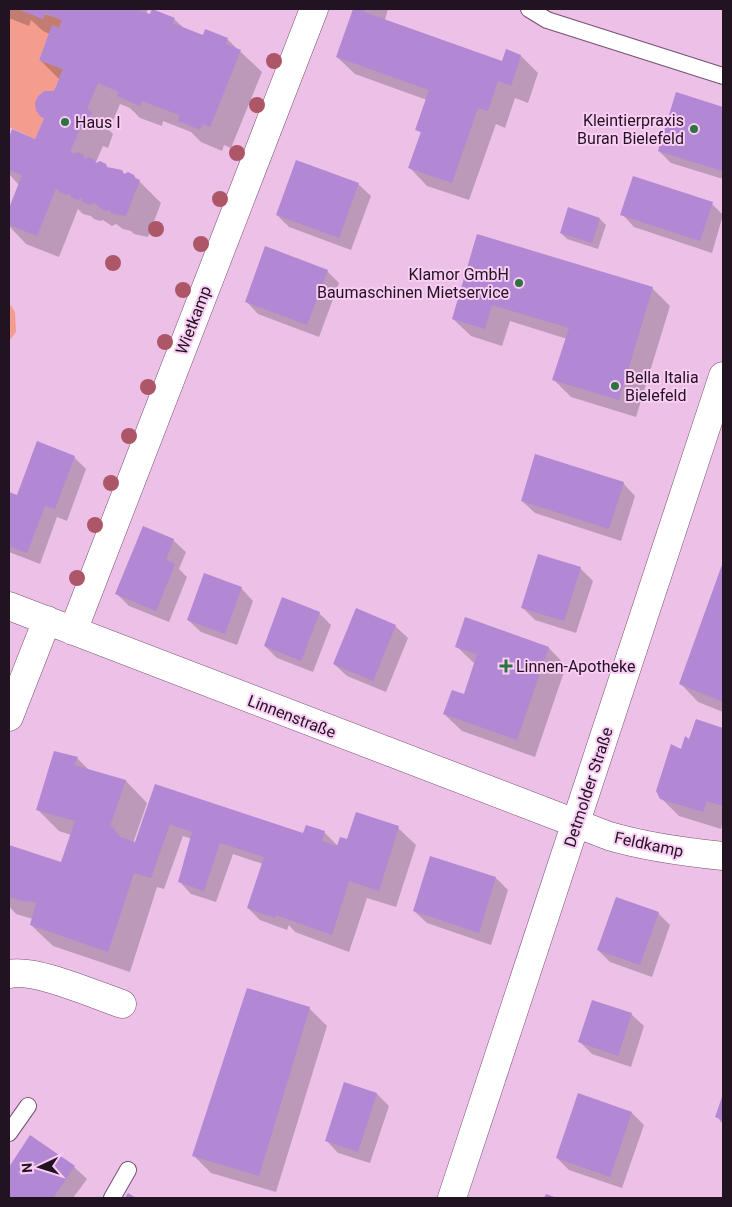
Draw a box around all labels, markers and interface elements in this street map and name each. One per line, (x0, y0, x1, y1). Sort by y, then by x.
place label: Kleintierpraxis Buran Bielefeld (577, 111, 684, 148)
place label: Haus I (75, 113, 121, 132)
marker: Haus I (59, 116, 71, 128)
marker: Kleintierpraxis Buran Bielefeld (688, 123, 700, 135)
place label: Klamor GmbH Baumaschinen Mietservice (317, 265, 509, 302)
marker: Klamor GmbH Baumaschinen Mietservice (513, 277, 525, 289)
street label: Wietkamp (172, 283, 215, 357)
place label: Bella Italia Bielefeld (625, 368, 699, 405)
marker: Bella Italia Bielefeld (609, 380, 621, 392)
place label: Linnen-Apotheke (516, 657, 635, 676)
marker: Linnen-Apotheke (500, 660, 512, 672)
street label: Linnenstraße (245, 691, 339, 742)
street label: Detmolder Straße (560, 725, 617, 849)
street label: Feldkamp (613, 828, 685, 861)
north arrow (15, 1142, 65, 1192)
text: N (19, 1162, 35, 1173)

